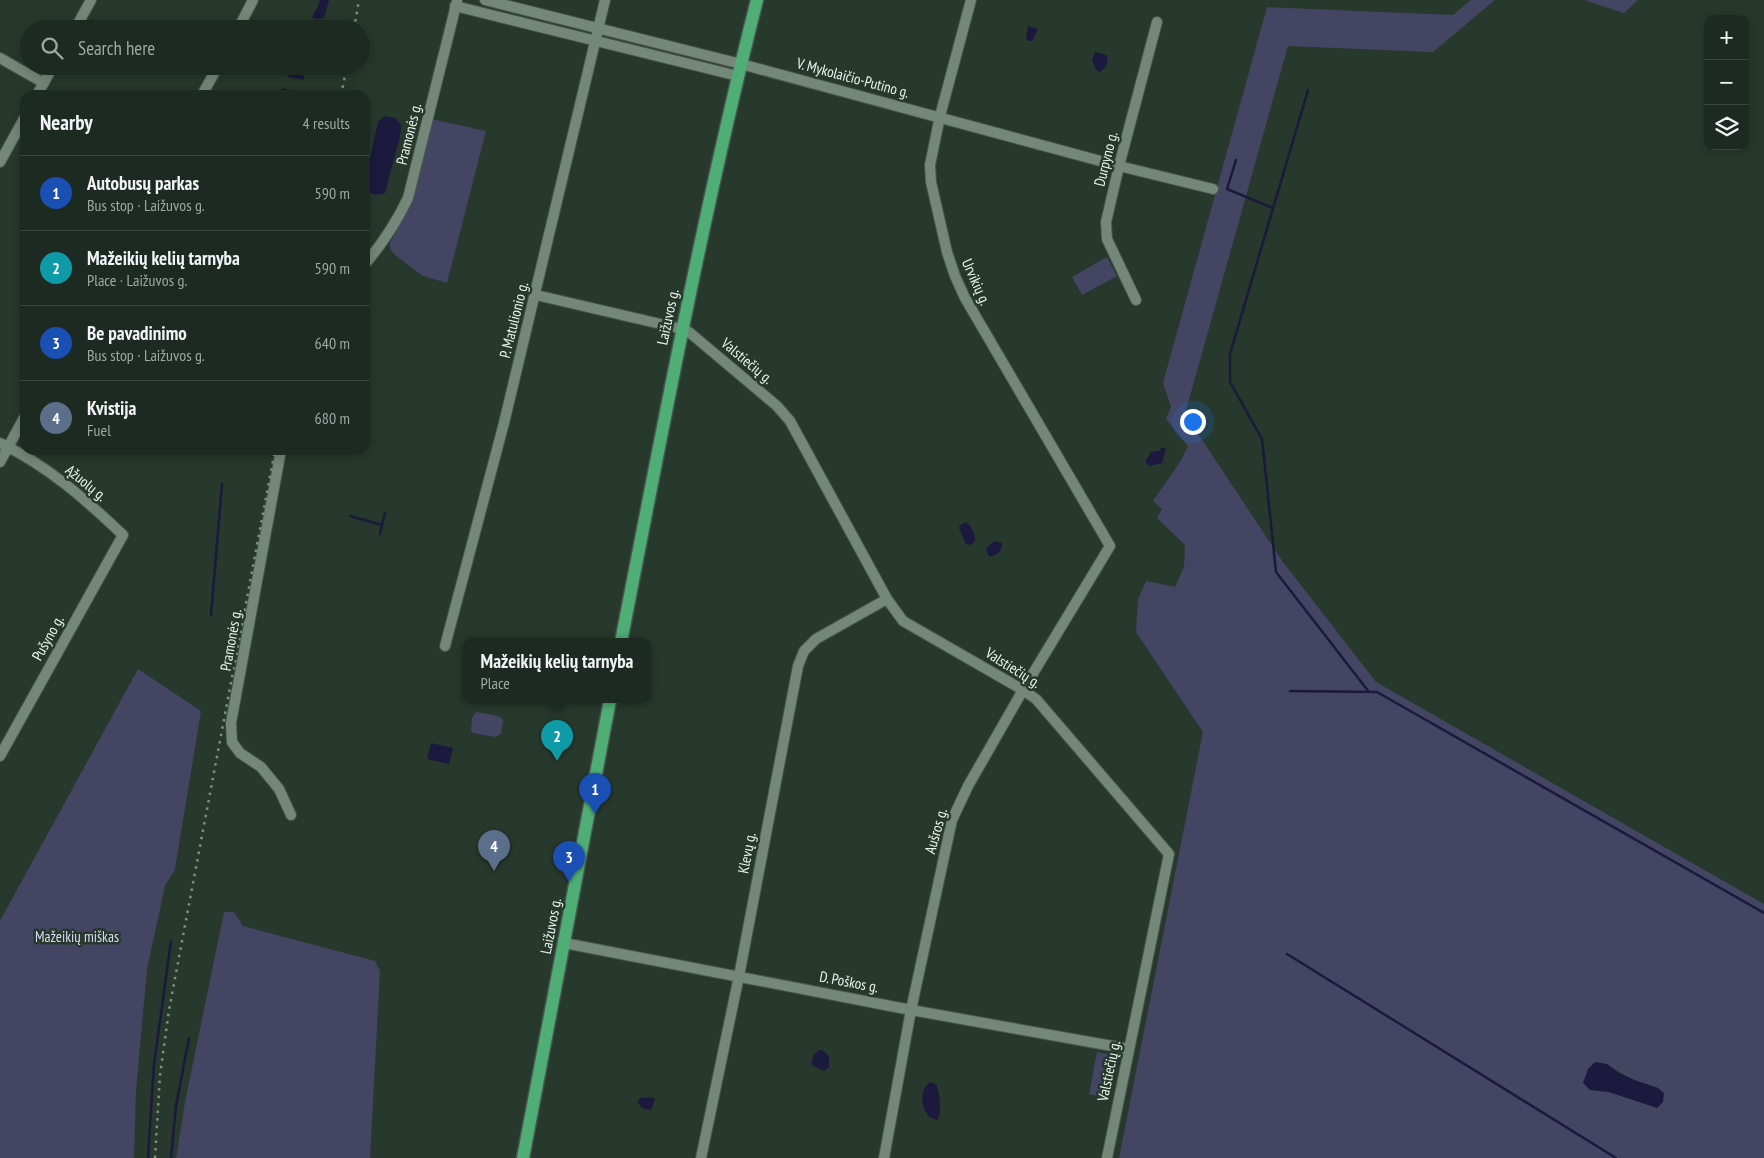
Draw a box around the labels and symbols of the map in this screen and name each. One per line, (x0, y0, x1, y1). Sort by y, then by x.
street label: V. Mykolaičio-Putino g. (794, 53, 912, 102)
street label: Pramonės g. (392, 101, 425, 167)
street label: Durpyno g. (1090, 129, 1122, 188)
street label: Urvikių g. (958, 256, 995, 308)
street label: P. Matulionio g. (495, 279, 532, 360)
street label: Laižuvos g. (652, 287, 683, 347)
street label: Valstiečių g. (717, 333, 777, 388)
your location (1180, 409, 1206, 435)
street label: Ąžuolų g. (62, 460, 111, 505)
street label: Pramonės g. (216, 607, 245, 673)
street label: Pušyno g. (27, 611, 68, 664)
street label: Valstiečių g. (981, 643, 1045, 692)
pin: 2 (541, 720, 573, 761)
pin: 1 (579, 773, 611, 814)
street label: Aušros g. (920, 806, 951, 856)
pin: 4 (478, 830, 510, 871)
street label: Klevų g. (733, 830, 760, 875)
pin: 3 (553, 841, 585, 882)
street label: Laižuvos g. (536, 896, 565, 956)
park label: Mažeikių miškas (35, 927, 119, 946)
street label: D. Poškos g. (818, 966, 881, 997)
street label: Valstiečių g. (1093, 1038, 1124, 1104)

